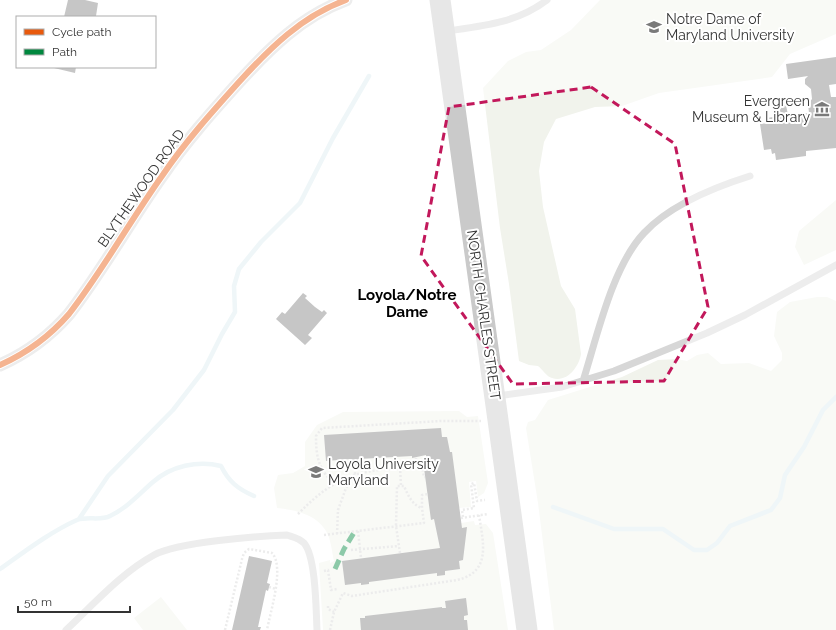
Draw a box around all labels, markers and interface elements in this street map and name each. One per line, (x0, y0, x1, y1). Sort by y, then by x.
place label: Notre Dame of Maryland University (666, 11, 795, 43)
legend (16, 16, 156, 68)
school or university icon: Notre Dame of Maryland University (645, 18, 663, 36)
text: Cycle path (52, 25, 111, 39)
text: Path (52, 45, 77, 59)
place label: Evergreen Museum & Library (692, 93, 810, 125)
museum icon: Evergreen Museum & Library (813, 100, 831, 118)
street label: BLYTHEWOOD ROAD (94, 126, 188, 250)
street label: NORTH CHARLES STREET (464, 229, 504, 402)
district label: Loyola/Notre Dame (357, 286, 457, 321)
place label: Loyola University Maryland (328, 456, 439, 488)
school or university icon: Loyola University Maryland (307, 463, 325, 481)
scale bar (18, 588, 130, 614)
text: 50 m (24, 595, 52, 609)

